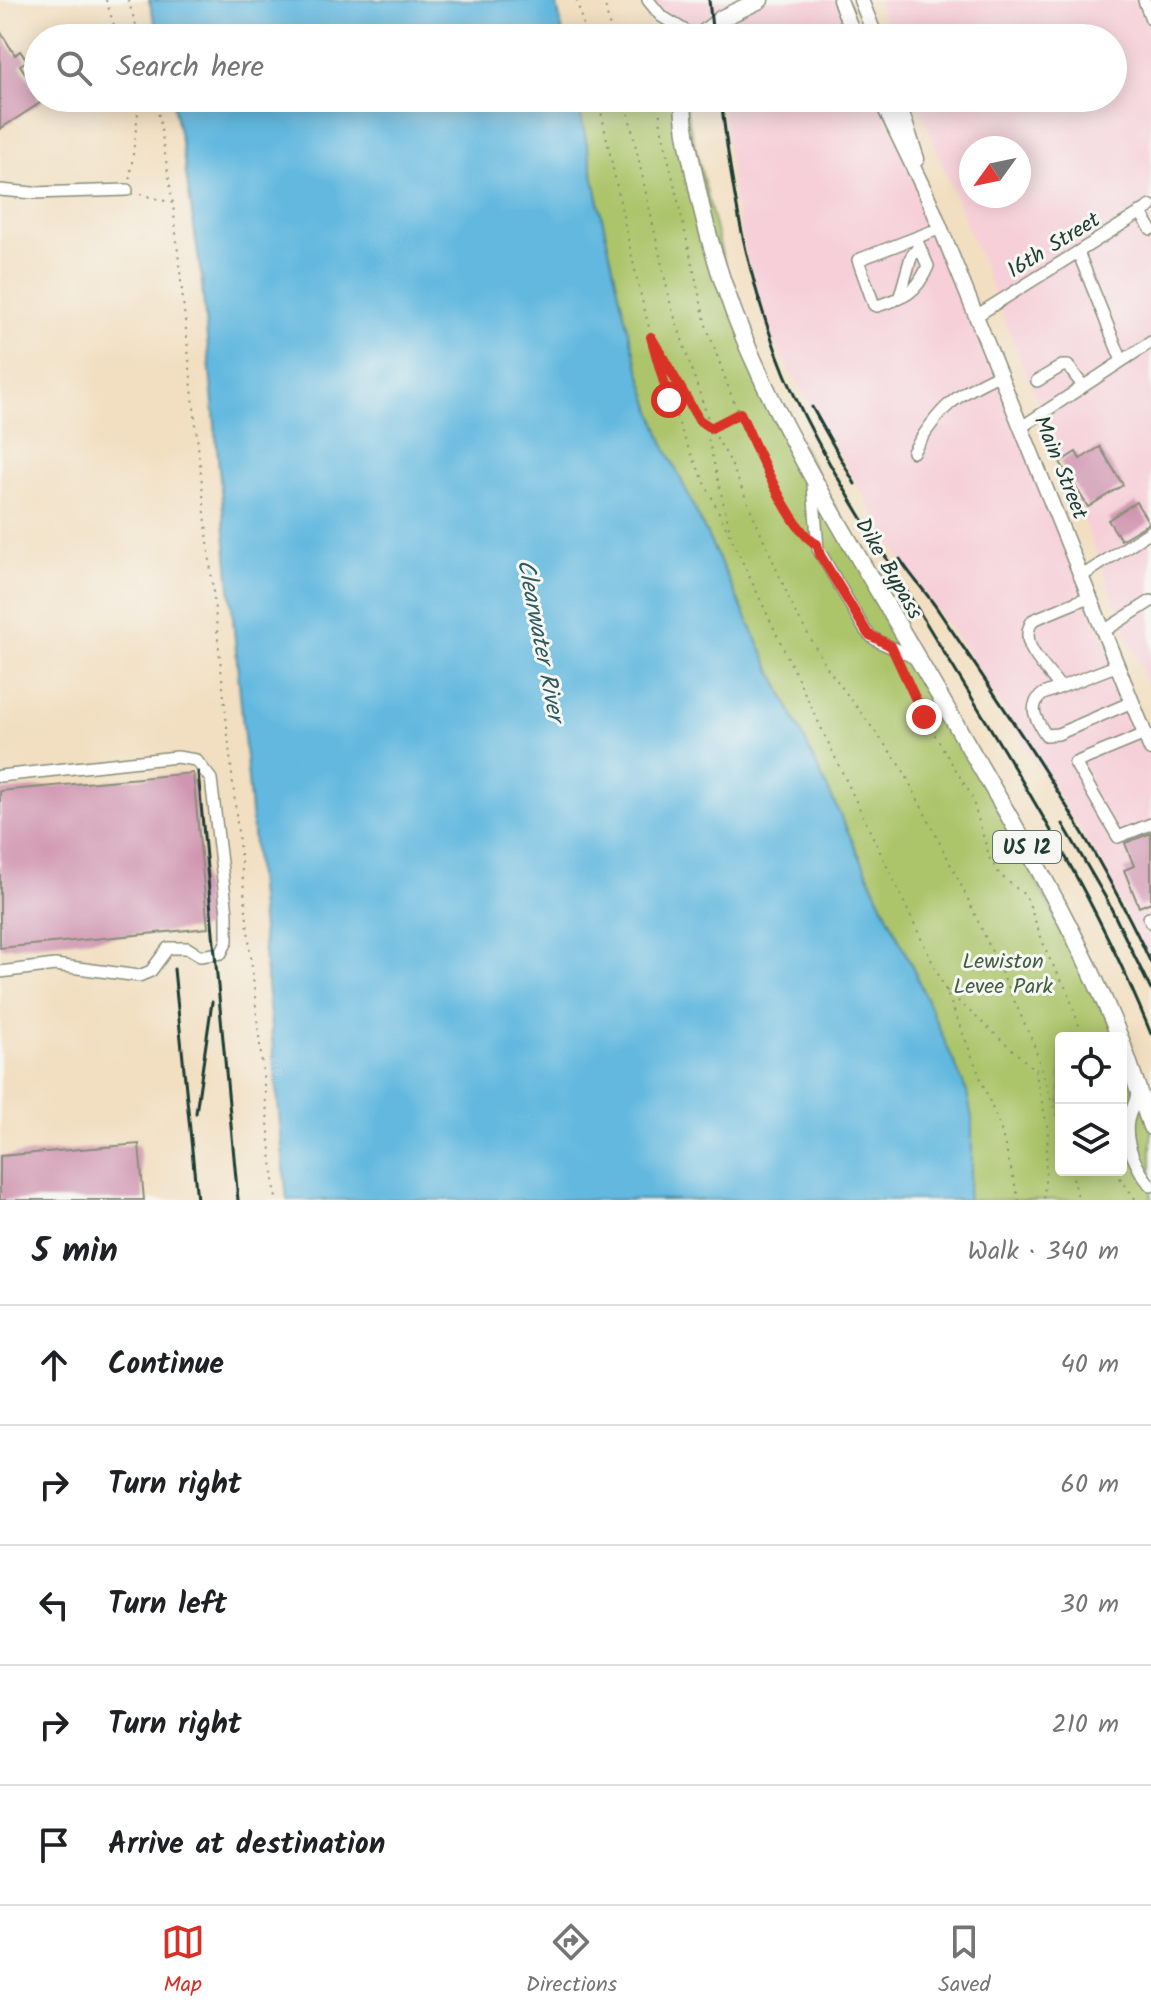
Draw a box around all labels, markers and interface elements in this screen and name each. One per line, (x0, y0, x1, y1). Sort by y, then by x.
search box (24, 24, 1127, 112)
text: Search here (116, 44, 264, 92)
icon: search (52, 46, 96, 90)
north arrow (959, 136, 1031, 208)
street label: 16th Street (1001, 203, 1108, 289)
route start (651, 382, 687, 418)
street label: Main Street (1023, 411, 1097, 526)
street label: Dike Bypass (845, 512, 931, 627)
water label: Clearwater River (505, 556, 575, 729)
route end (906, 699, 942, 735)
road number: US 12 (993, 831, 1061, 863)
park label: Lewiston Levee Park (953, 945, 1054, 1005)
map controls (1055, 1032, 1127, 1176)
button: locate (1055, 1032, 1127, 1104)
button: layers (1055, 1104, 1127, 1176)
text: 5 min (32, 1225, 118, 1279)
text: Walk · 340 m (968, 1231, 1119, 1273)
text: Continue (108, 1341, 224, 1389)
icon: ahead (32, 1343, 76, 1387)
text: 40 m (1061, 1344, 1119, 1386)
text: Turn right (108, 1461, 241, 1509)
icon: right (32, 1463, 76, 1507)
text: 60 m (1060, 1464, 1119, 1506)
text: Turn left (108, 1581, 227, 1629)
icon: left (32, 1583, 76, 1627)
text: 30 m (1060, 1584, 1119, 1626)
text: Turn right (108, 1701, 241, 1749)
icon: right (32, 1703, 76, 1747)
text: 210 m (1052, 1704, 1119, 1746)
text: Arrive at destination (108, 1821, 385, 1869)
icon: arrive (32, 1823, 76, 1867)
tab: Map (161, 1920, 205, 2003)
tab: Directions (526, 1920, 617, 2003)
tab: Saved (938, 1920, 990, 2003)

